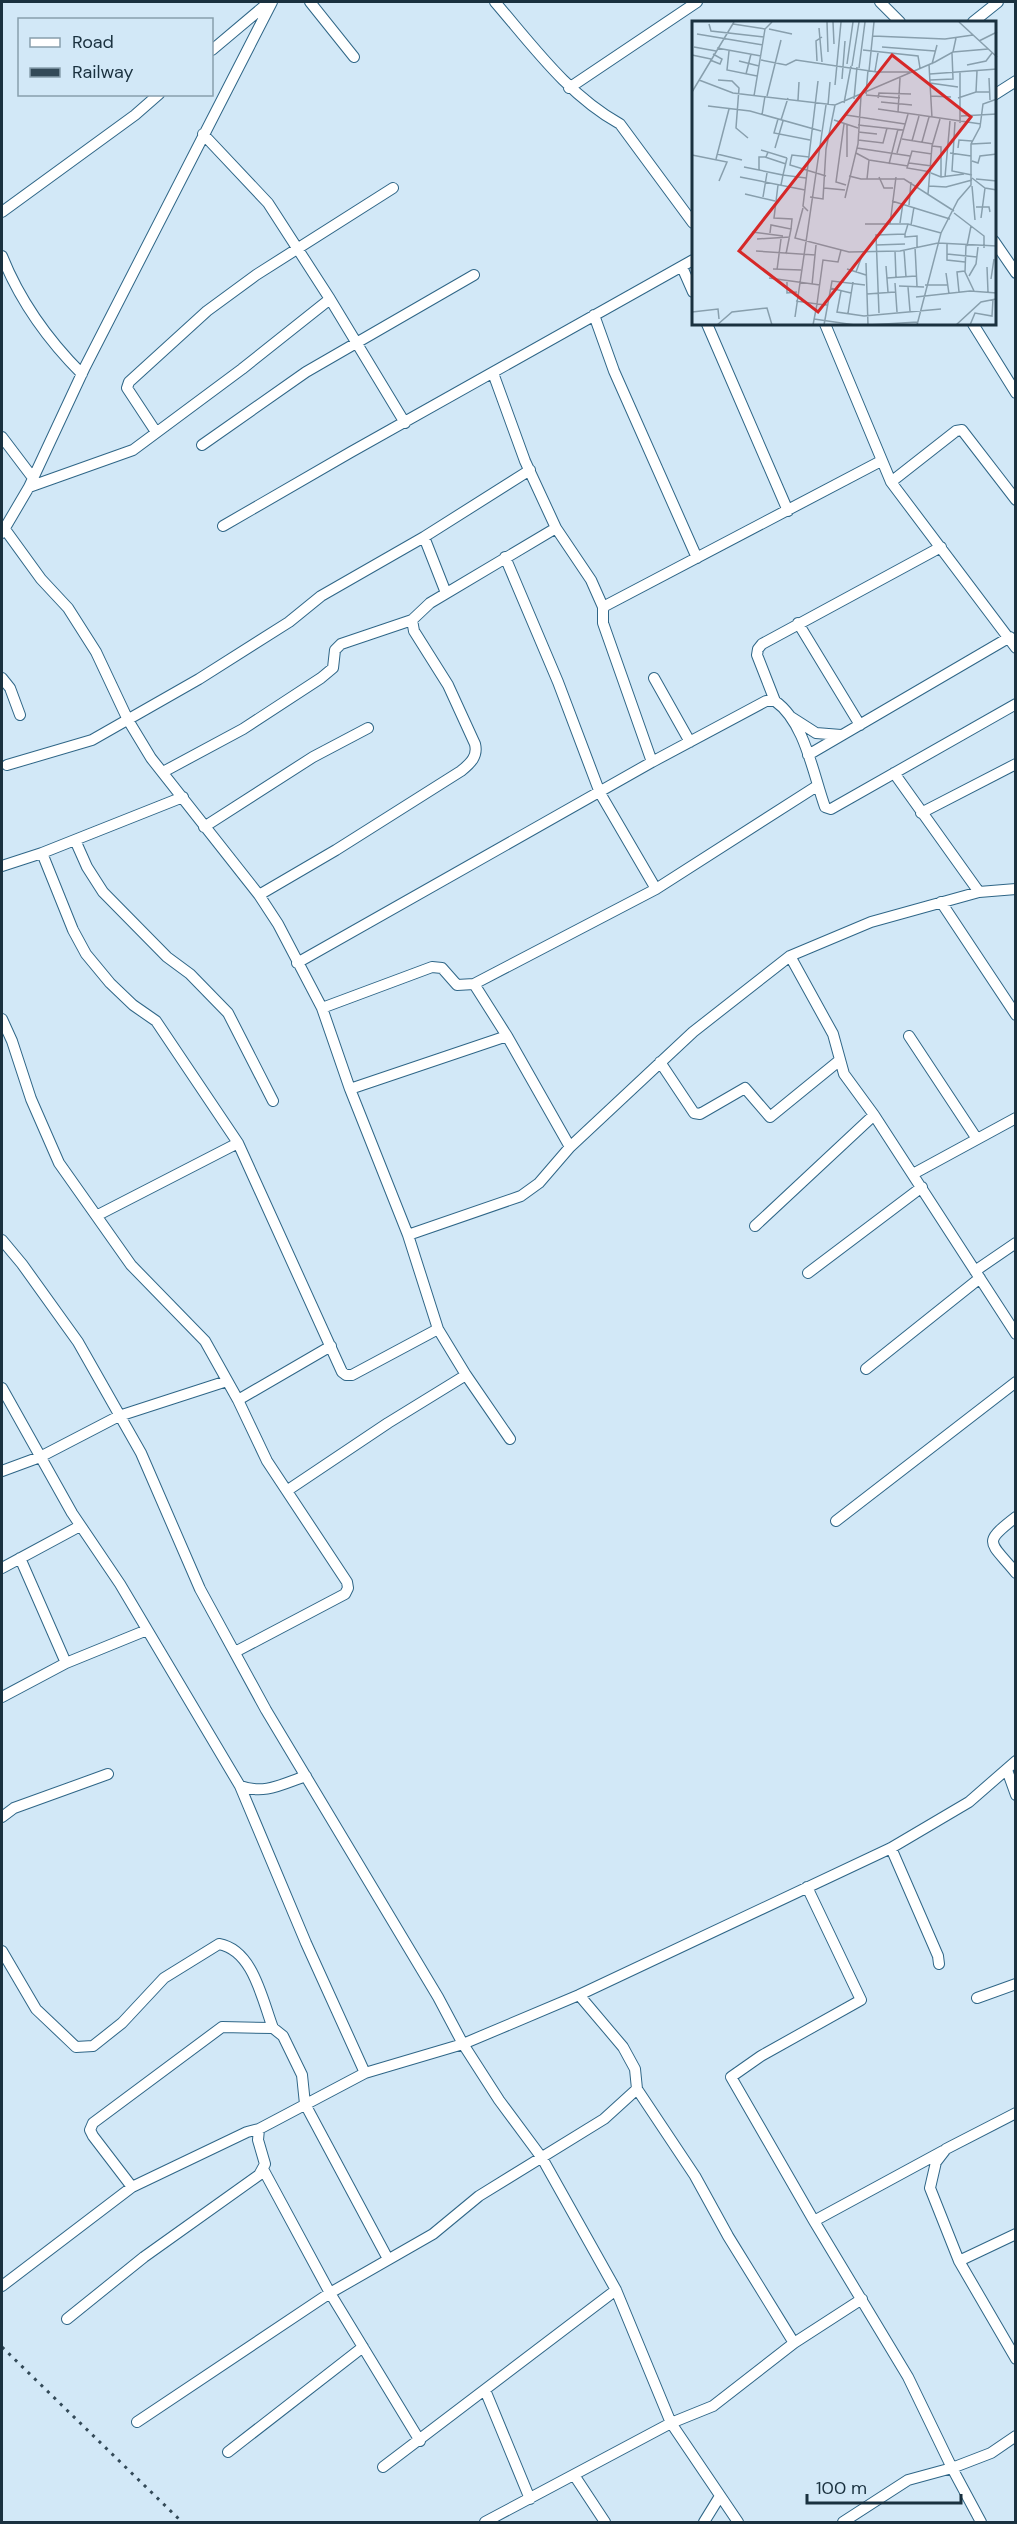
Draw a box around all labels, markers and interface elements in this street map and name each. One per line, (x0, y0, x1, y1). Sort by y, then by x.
legend (18, 18, 213, 96)
inset map (692, 21, 996, 326)
text: Road (72, 30, 114, 54)
text: Railway (72, 60, 134, 84)
scale bar (807, 2467, 962, 2505)
text: 100 m (816, 2476, 867, 2500)

